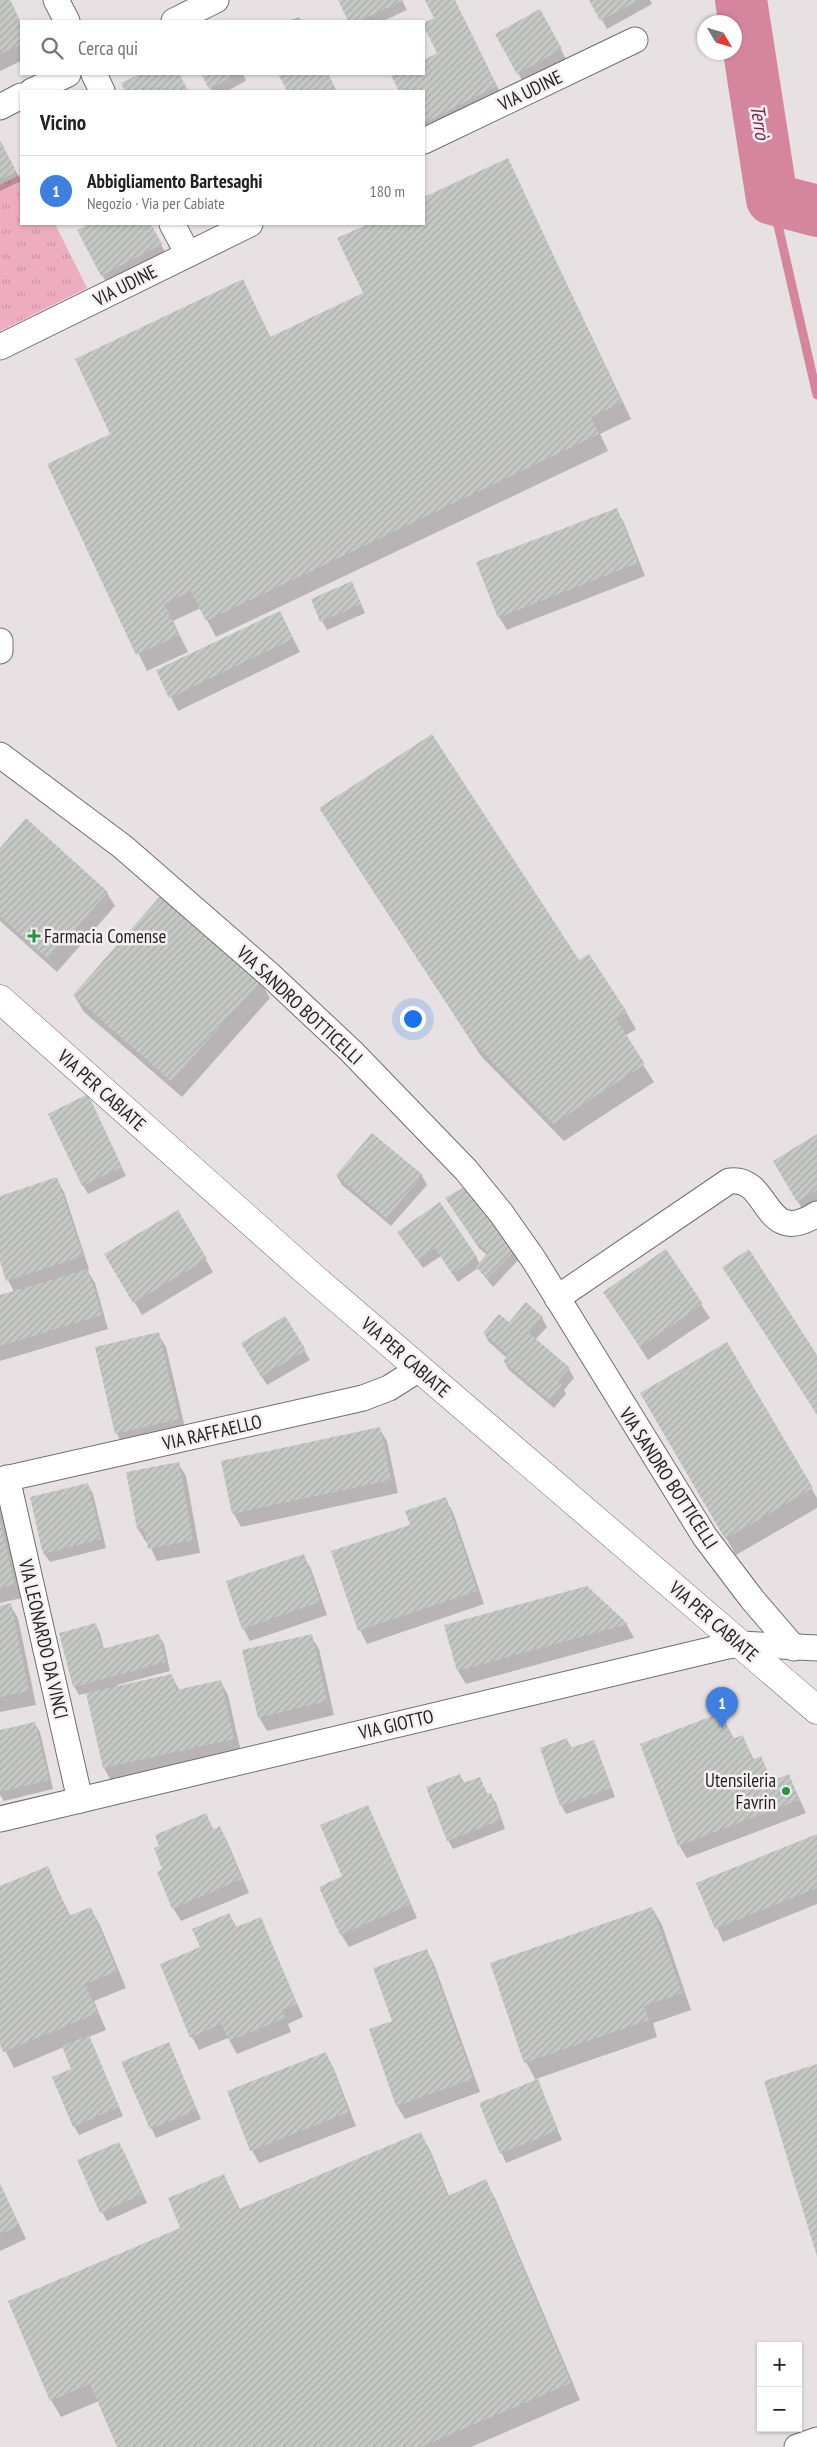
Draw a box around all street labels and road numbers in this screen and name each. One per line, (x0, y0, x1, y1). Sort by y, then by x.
street label: VIA UDINE (493, 64, 566, 116)
street label: VIA UDINE (88, 259, 161, 312)
street label: VIA SANDRO BOTTICELLI (231, 940, 368, 1070)
street label: VIA PER CABIATE (52, 1043, 151, 1136)
street label: VIA PER CABIATE (356, 1311, 456, 1402)
street label: VIA SANDRO BOTTICELLI (614, 1402, 724, 1553)
street label: VIA RAFFAELLO (159, 1409, 264, 1455)
street label: VIA LEONARDO DA VINCI (14, 1556, 74, 1721)
street label: VIA PER CABIATE (664, 1575, 764, 1666)
street label: VIA GIOTTO (355, 1704, 436, 1744)

